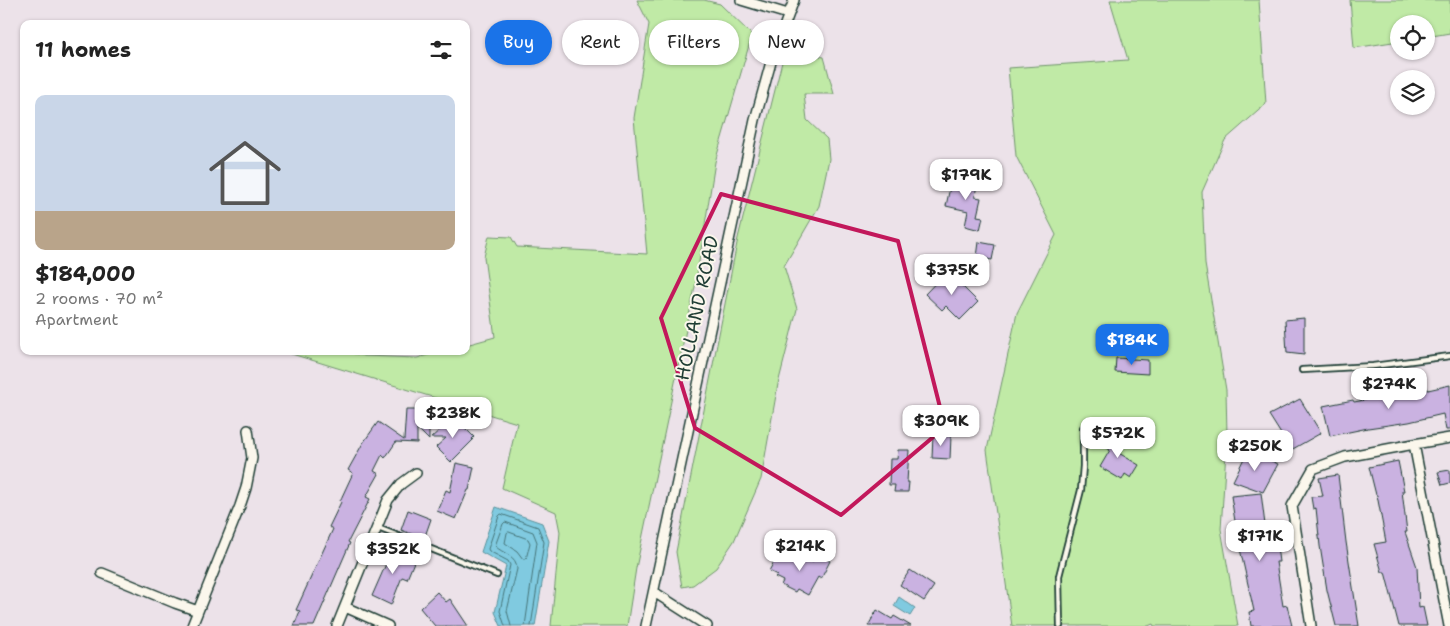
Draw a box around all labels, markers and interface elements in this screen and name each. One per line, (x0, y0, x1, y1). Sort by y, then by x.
map controls (1390, 15, 1435, 115)
button: locate (1390, 15, 1435, 60)
chip: Buy (485, 20, 552, 65)
chip: Rent (562, 20, 639, 65)
chip: Filters (649, 20, 739, 65)
chip: New (749, 20, 824, 65)
text: 11 homes (35, 36, 131, 64)
icon: filters (427, 36, 455, 64)
button: layers (1390, 70, 1435, 115)
icon: home (200, 128, 290, 218)
pin: $179K (931, 158, 1001, 201)
text: $179K (941, 164, 991, 185)
street label: HOLLAND ROAD (669, 233, 725, 383)
pin: $375K (917, 254, 987, 296)
text: $375K (925, 259, 979, 280)
text: $184,000 (35, 260, 135, 288)
text: 2 rooms · 70 m² (35, 288, 163, 309)
text: Apartment (35, 309, 118, 330)
pin: $184K (1097, 324, 1167, 366)
text: $184K (1107, 329, 1157, 350)
pin: $274K (1354, 368, 1424, 410)
text: $274K (1362, 373, 1416, 394)
pin: $238K (418, 396, 488, 439)
text: $238K (426, 402, 480, 423)
pin: $309K (906, 404, 976, 447)
text: $309K (913, 410, 969, 431)
pin: $572K (1083, 416, 1153, 459)
text: $572K (1091, 422, 1145, 443)
pin: $250K (1220, 430, 1290, 472)
text: $250K (1228, 435, 1282, 456)
pin: $171K (1225, 520, 1295, 562)
text: $171K (1237, 525, 1283, 546)
pin: $214K (765, 530, 835, 572)
pin: $352K (358, 532, 428, 575)
text: $214K (775, 535, 825, 556)
text: $352K (366, 538, 420, 559)

